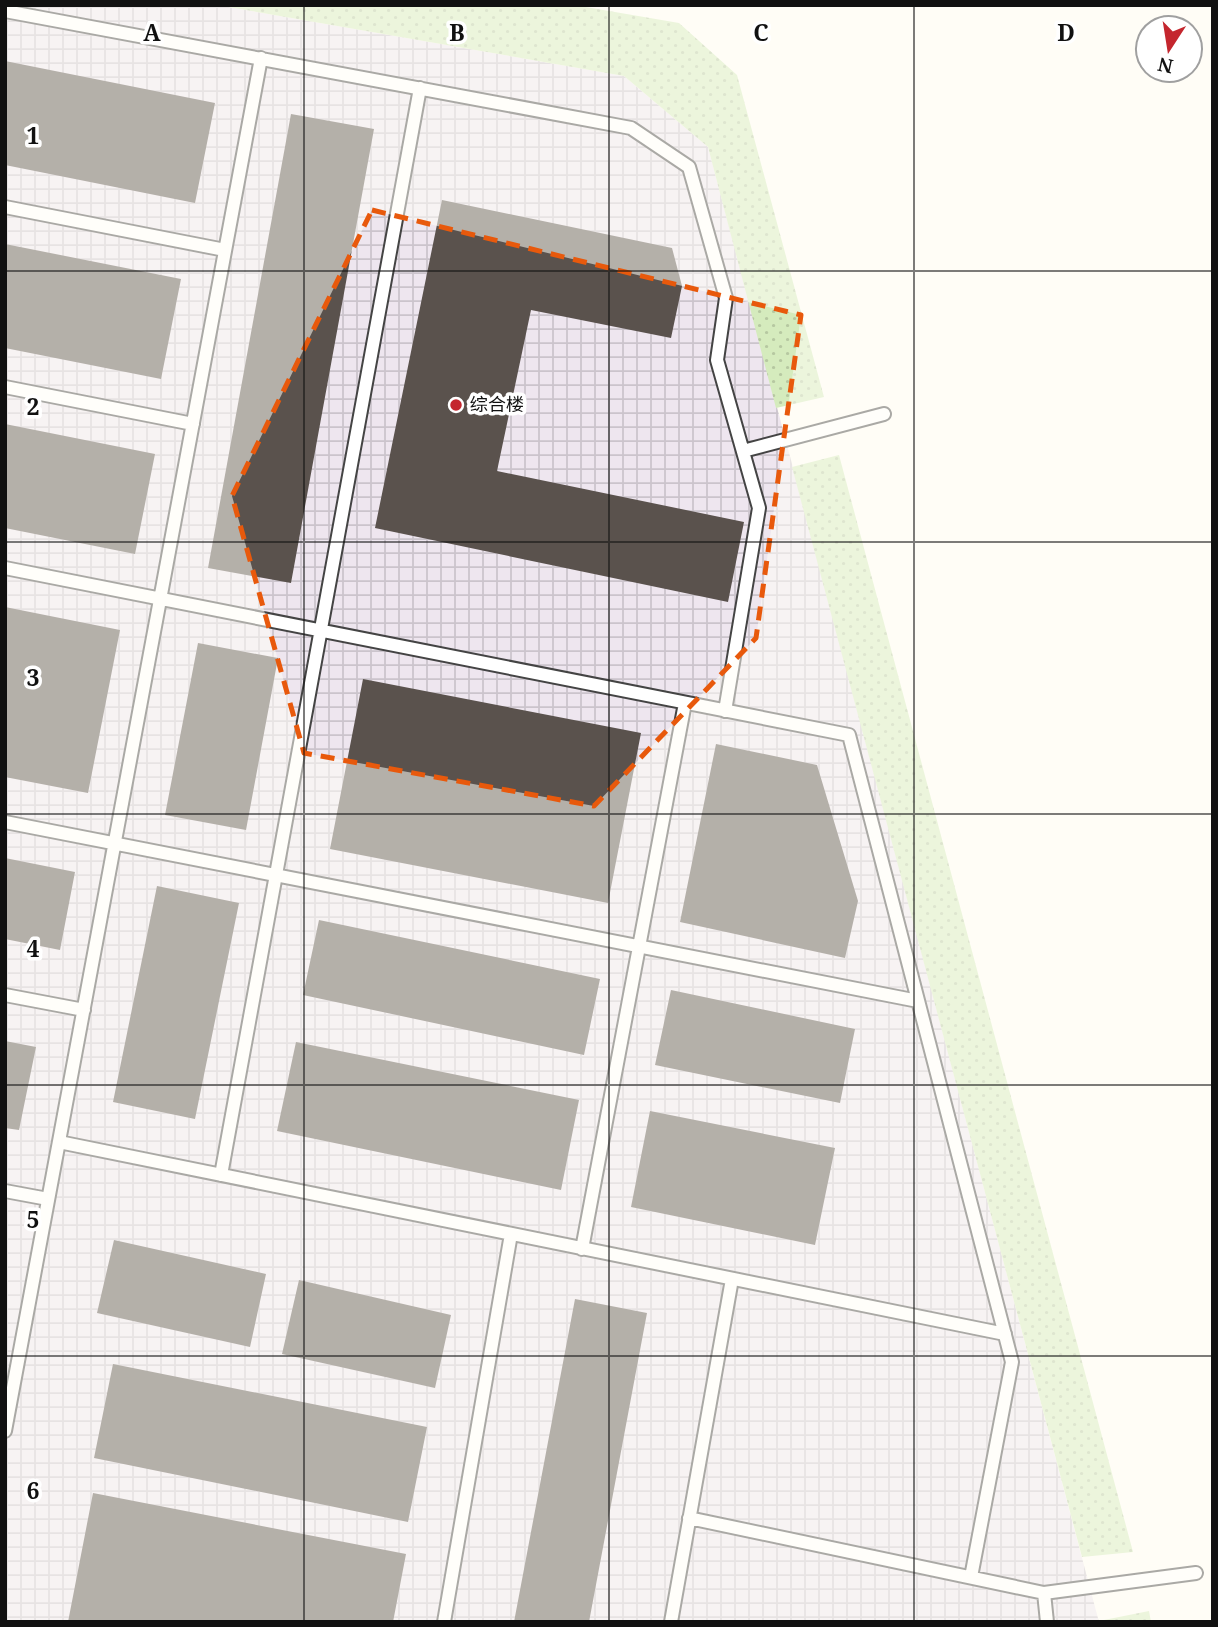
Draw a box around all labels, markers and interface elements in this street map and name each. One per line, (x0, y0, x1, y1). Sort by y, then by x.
north arrow (1134, 14, 1204, 84)
text: A (143, 16, 161, 48)
text: B (449, 16, 465, 48)
text: C (753, 16, 769, 48)
text: D (1057, 16, 1075, 48)
text: N (1155, 51, 1175, 80)
text: 1 (27, 119, 40, 151)
text: 2 (27, 390, 40, 422)
place label: 综合楼 (470, 392, 524, 416)
marker: 综合楼 (448, 397, 464, 413)
text: 3 (27, 661, 40, 693)
text: 4 (27, 932, 40, 964)
text: 5 (27, 1203, 40, 1235)
text: 6 (27, 1474, 40, 1506)

